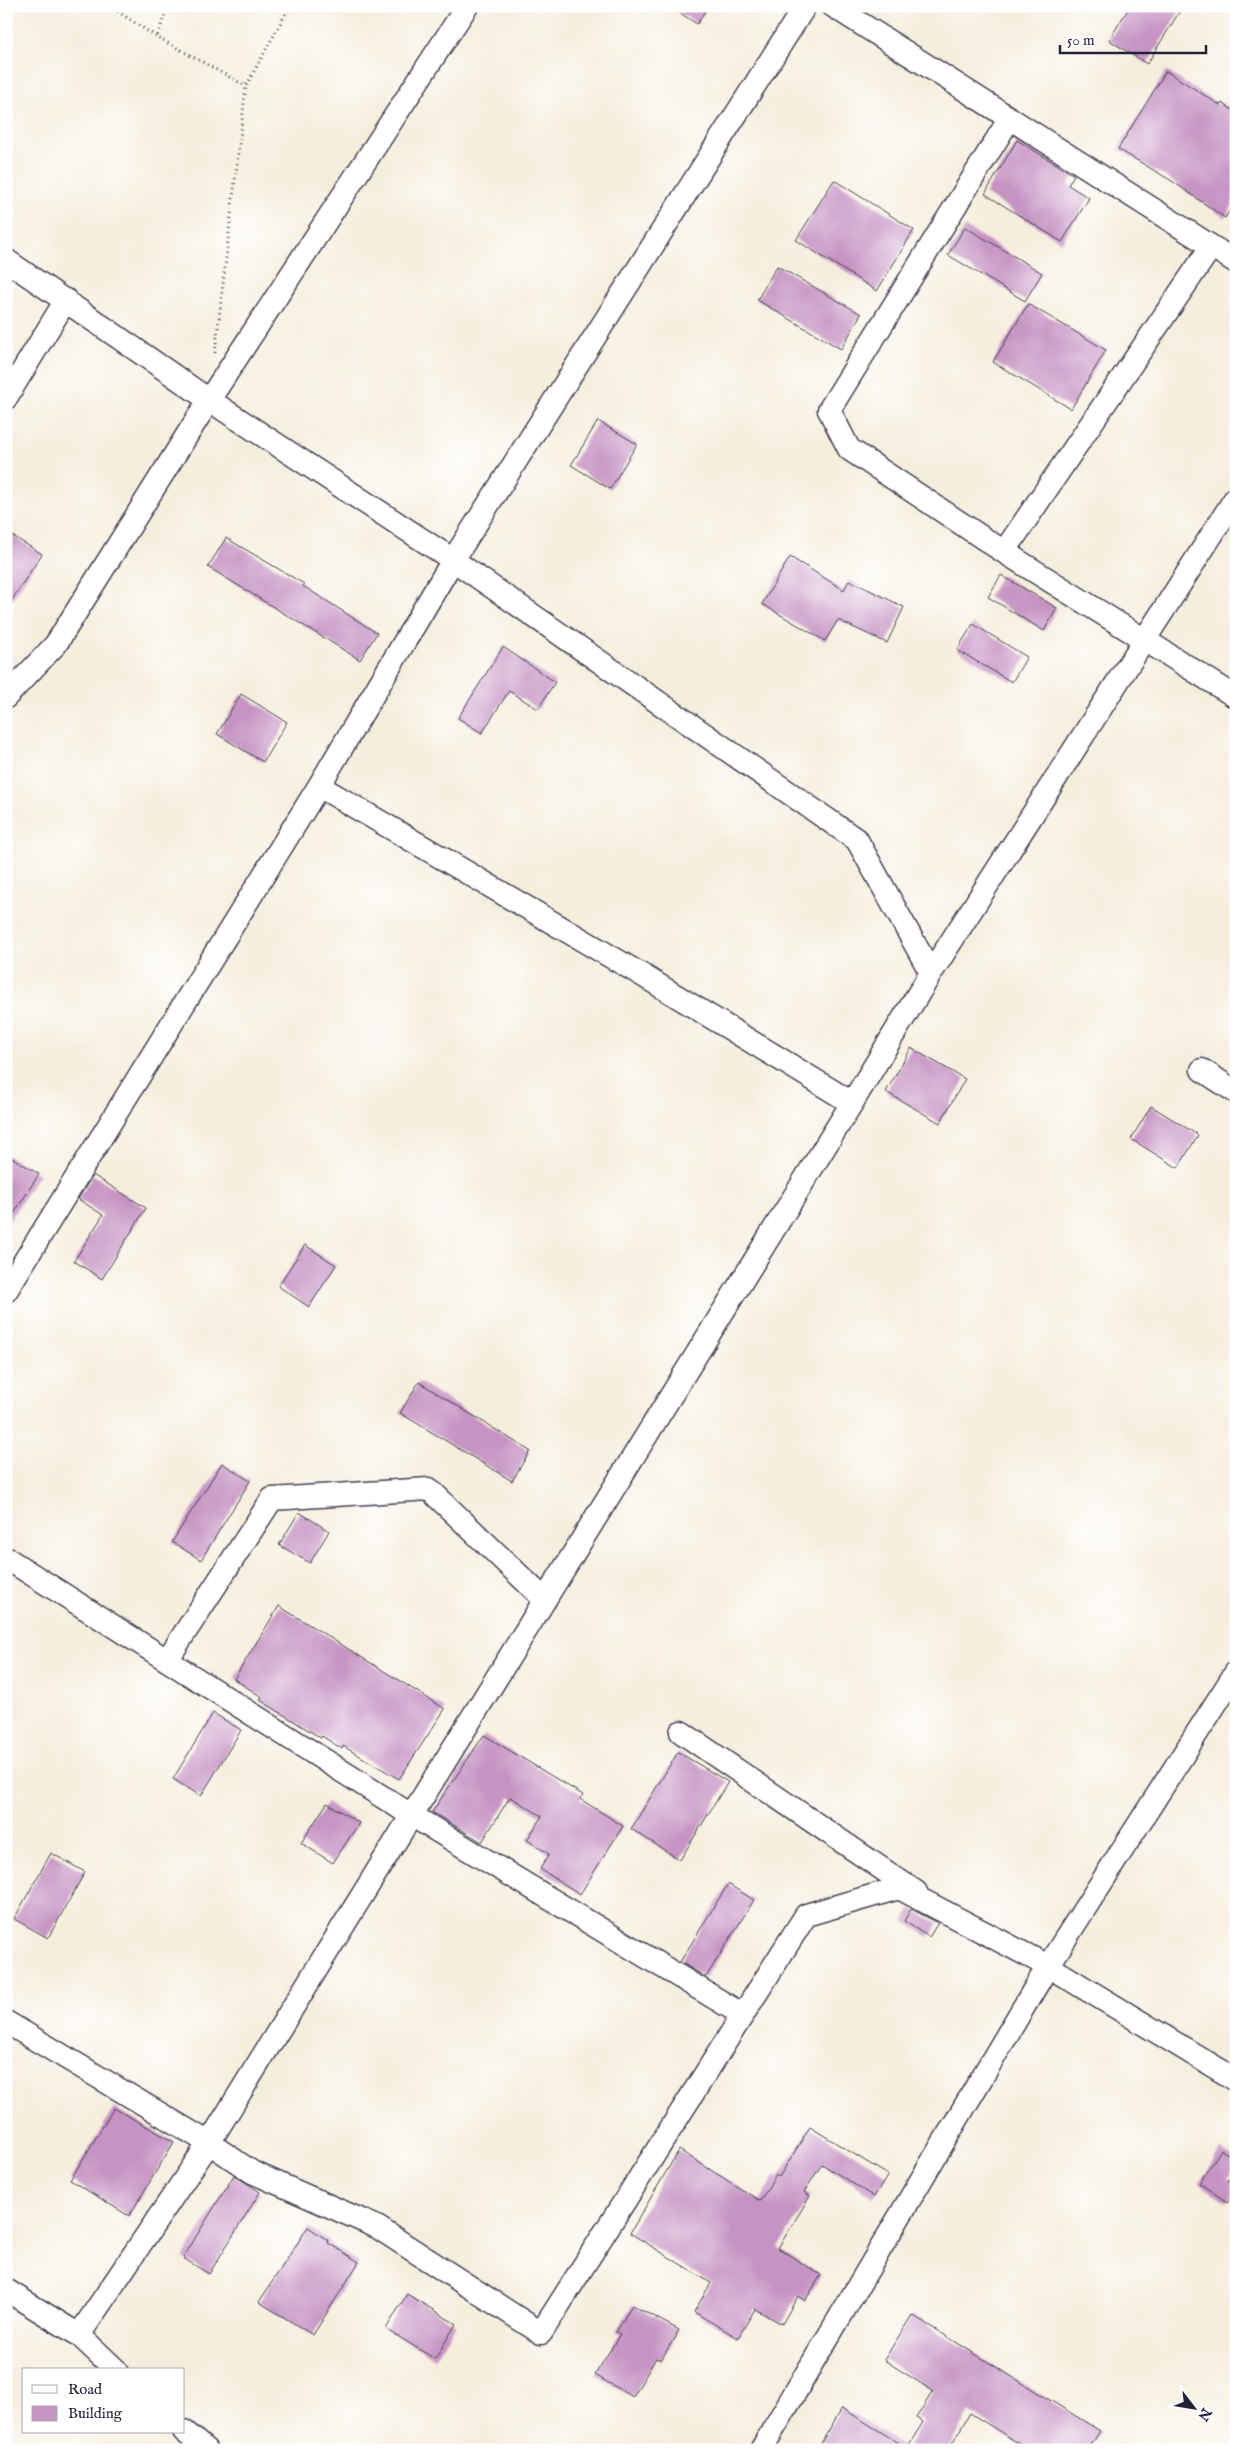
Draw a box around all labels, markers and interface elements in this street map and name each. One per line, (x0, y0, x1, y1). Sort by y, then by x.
scale bar (1060, 22, 1206, 54)
text: 50 m (1067, 31, 1095, 50)
legend (22, 2368, 185, 2434)
text: Road (68, 2380, 103, 2399)
north arrow (1170, 2384, 1220, 2434)
text: N (1193, 2403, 1216, 2424)
text: Building (68, 2404, 123, 2423)

